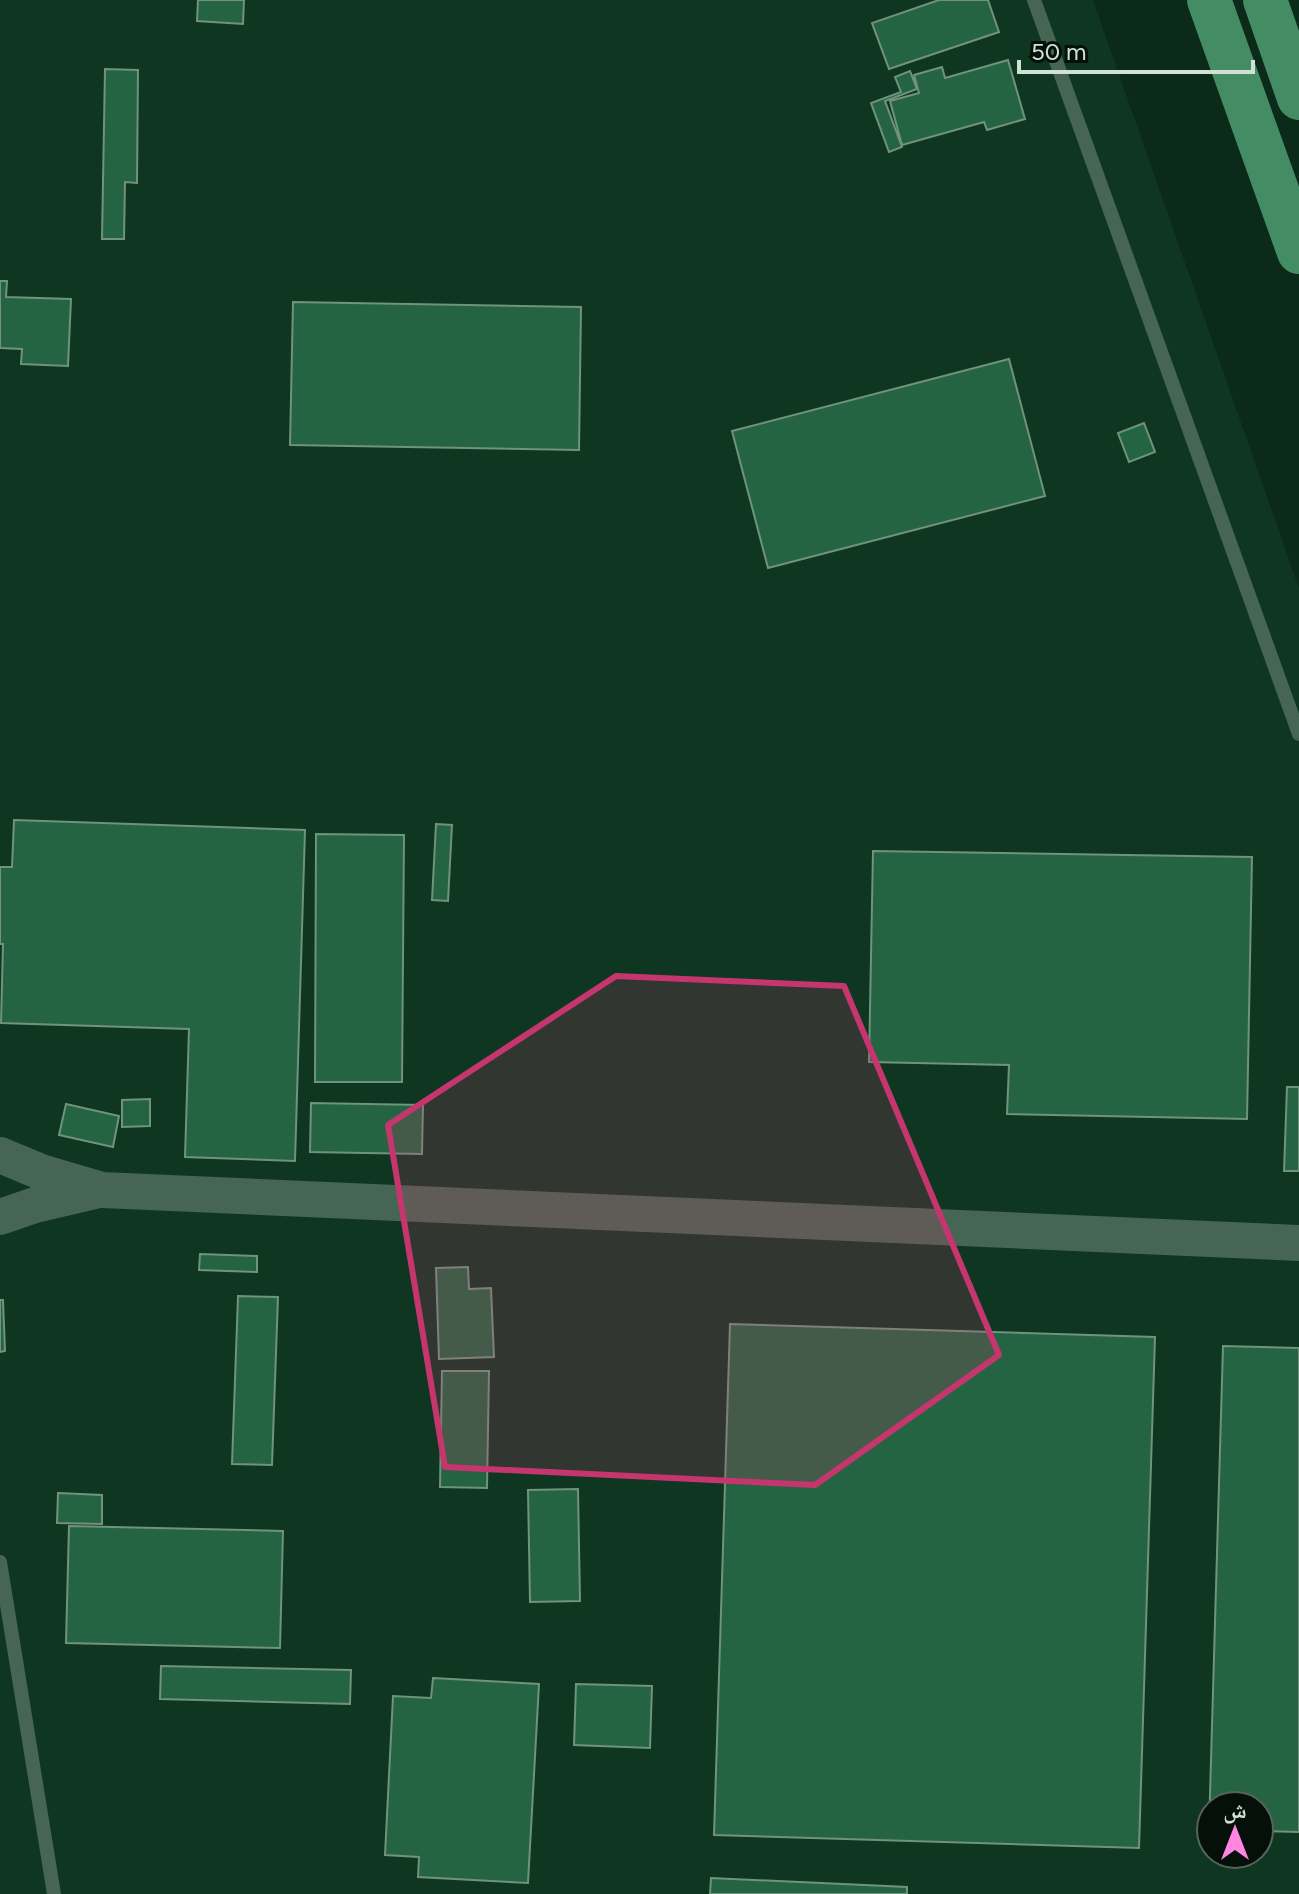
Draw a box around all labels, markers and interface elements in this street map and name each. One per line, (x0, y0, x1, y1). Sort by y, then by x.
scale bar (1019, 24, 1253, 74)
text: 50 m (1031, 37, 1087, 66)
north arrow (1195, 1790, 1275, 1870)
text: ش (1223, 1797, 1247, 1824)

